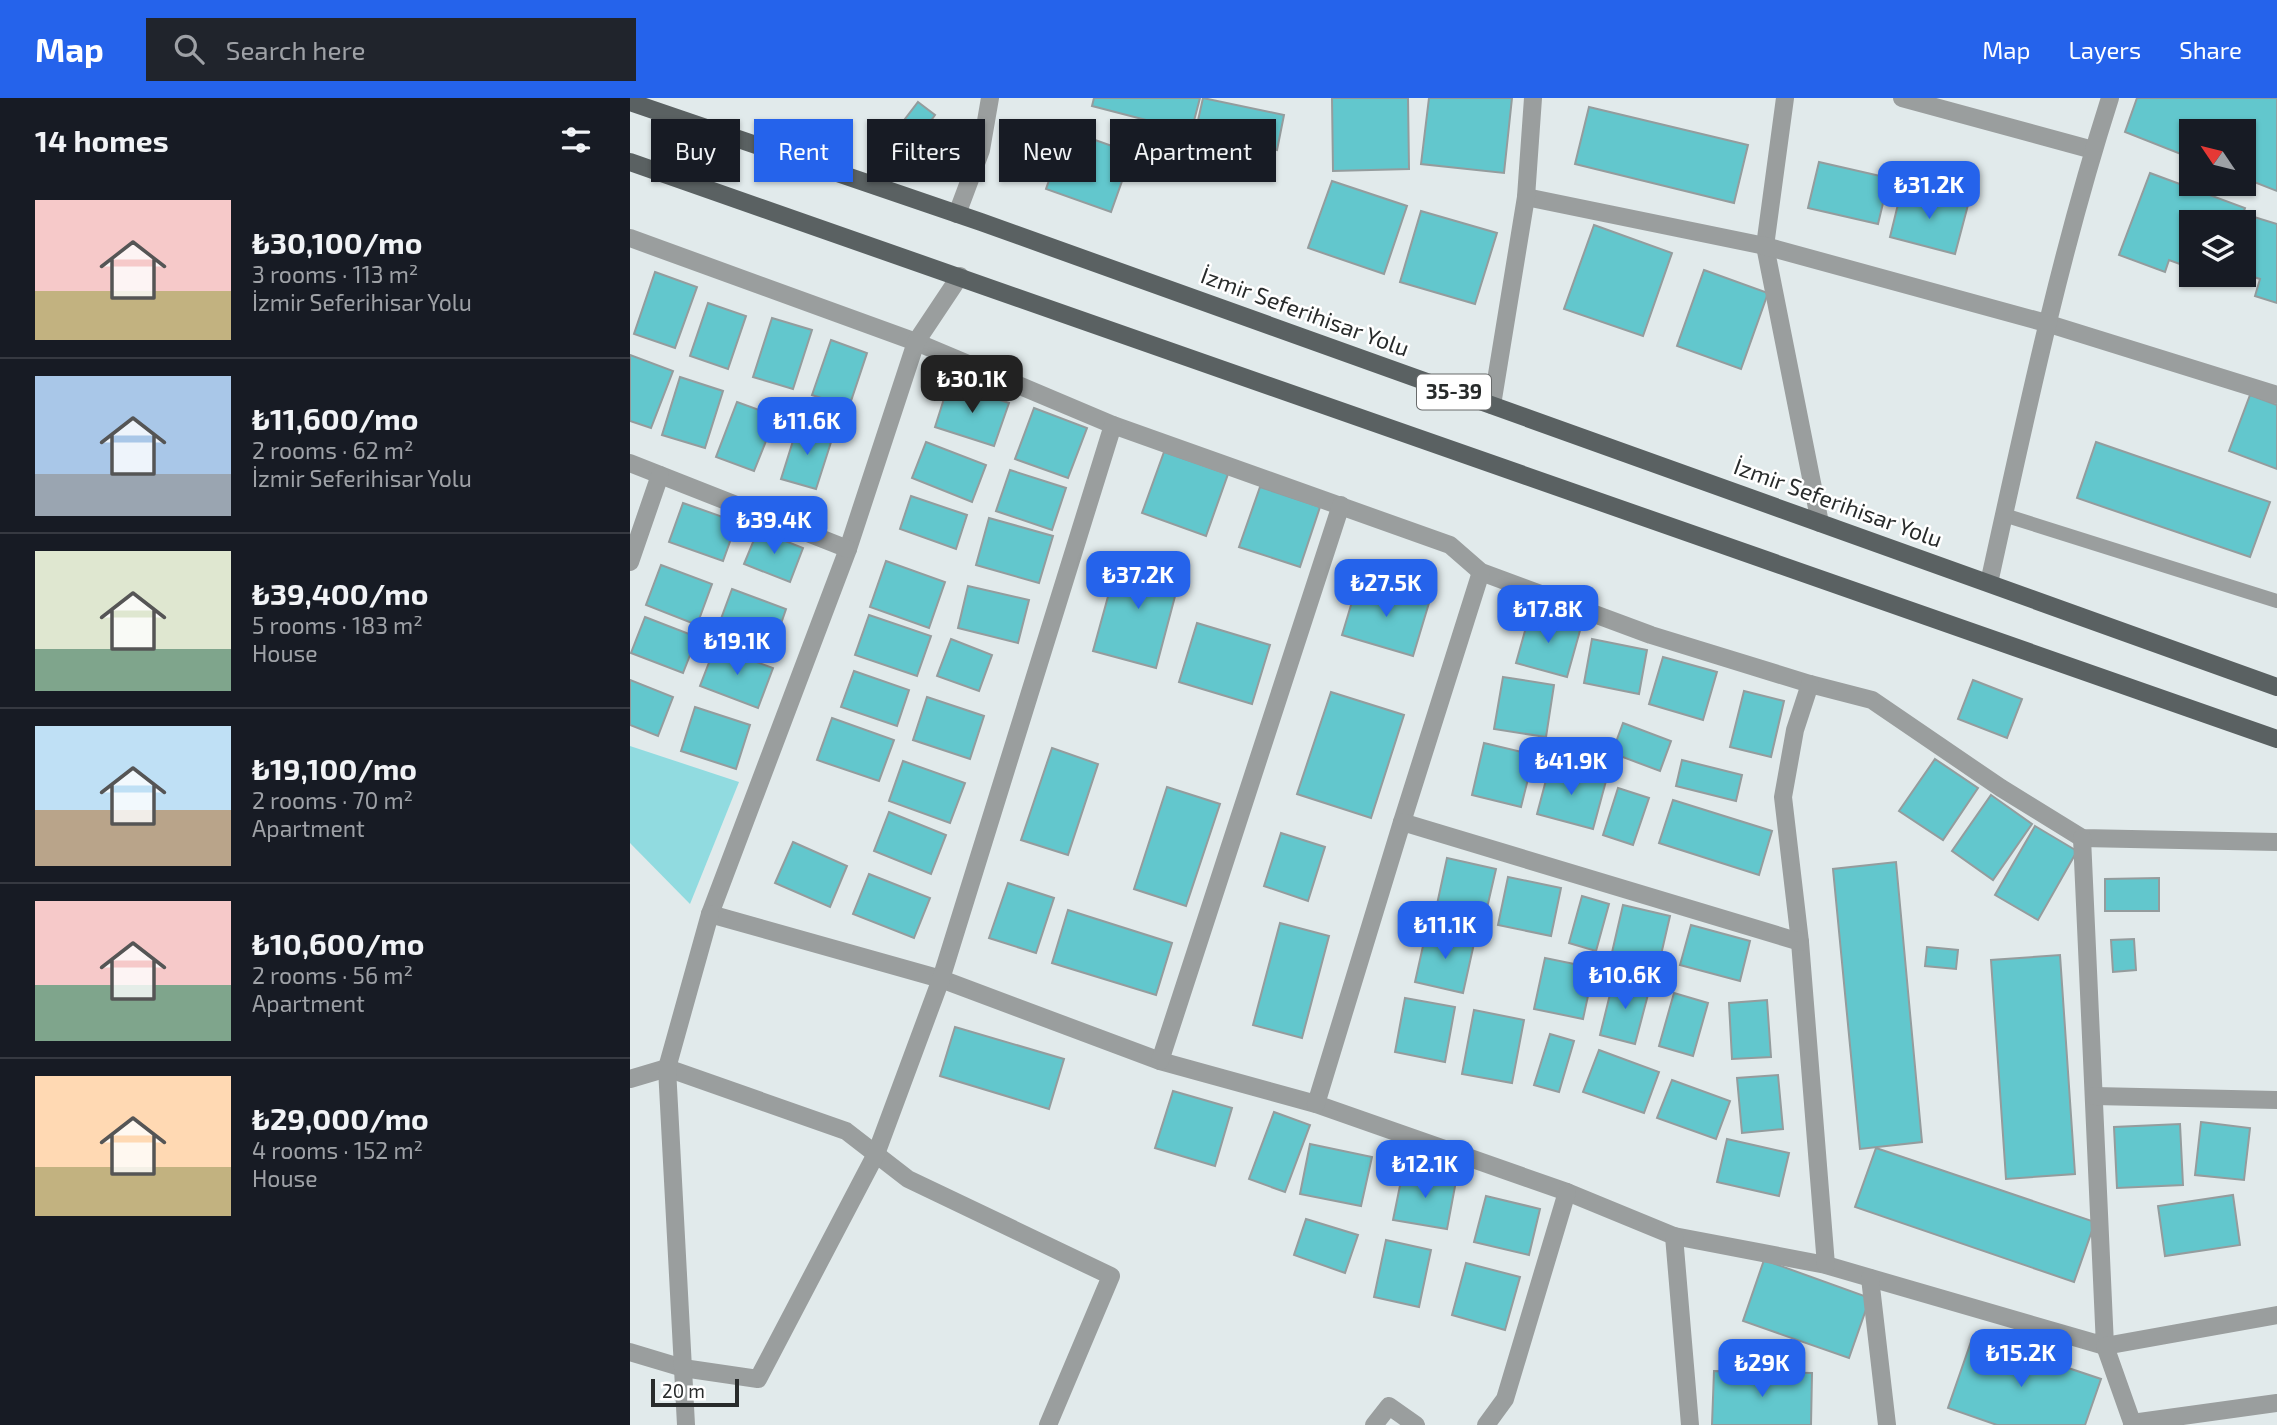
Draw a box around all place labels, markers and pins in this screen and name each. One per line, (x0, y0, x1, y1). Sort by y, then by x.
pin: ₺31.2K (1872, 162, 1986, 221)
pin: ₺30.1K (915, 356, 1029, 415)
pin: ₺11.6K (750, 398, 864, 457)
pin: ₺39.4K (717, 496, 831, 556)
pin: ₺37.2K (1081, 552, 1195, 611)
pin: ₺27.5K (1329, 560, 1443, 619)
pin: ₺17.8K (1491, 586, 1605, 645)
pin: ₺19.1K (680, 618, 794, 677)
pin: ₺41.9K (1514, 738, 1628, 797)
pin: ₺11.1K (1388, 902, 1502, 961)
pin: ₺10.6K (1568, 951, 1682, 1011)
pin: ₺12.1K (1368, 1140, 1482, 1200)
pin: ₺15.2K (1964, 1330, 2078, 1389)
pin: ₺29K (1721, 1340, 1803, 1399)

